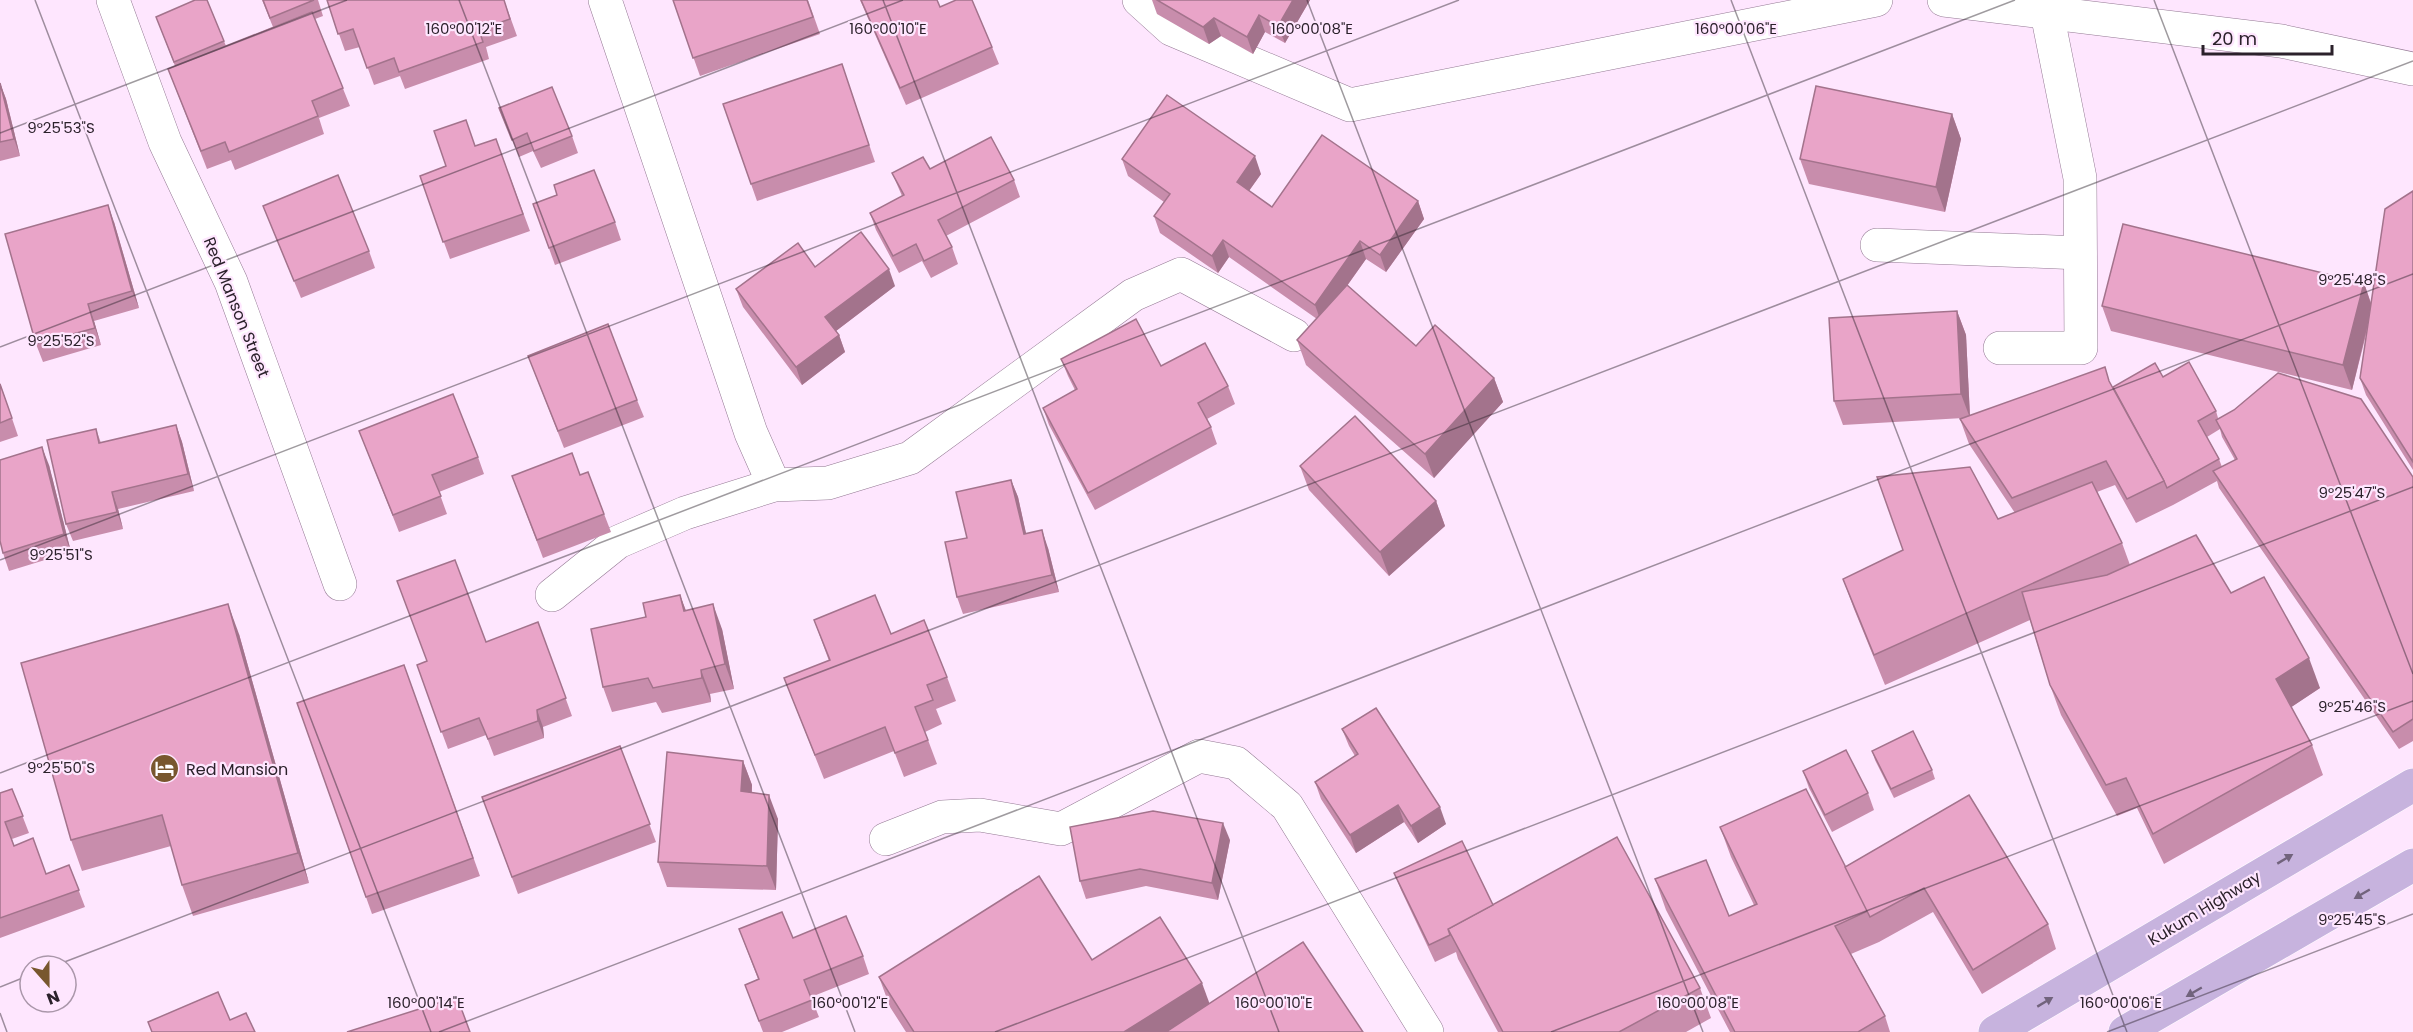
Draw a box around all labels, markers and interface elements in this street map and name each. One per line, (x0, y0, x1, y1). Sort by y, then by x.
text: 160°00'12"E (426, 18, 502, 39)
text: 160°00'10"E (849, 18, 927, 39)
text: 160°00'08"E (1271, 18, 1353, 39)
text: 160°00'06"E (1695, 18, 1777, 39)
scale bar (2203, 18, 2332, 56)
text: 20 m (2212, 26, 2257, 51)
text: 9°25'53"S (27, 117, 95, 138)
street label: Red Manson Street (198, 234, 275, 381)
text: 9°25'48"S (2318, 269, 2386, 290)
text: 9°25'52"S (27, 330, 95, 351)
text: 9°25'47"S (2319, 482, 2385, 503)
text: 9°25'51"S (29, 544, 93, 565)
text: 9°25'46"S (2318, 696, 2386, 717)
hotel icon: Red Mansion (149, 753, 181, 785)
text: 9°25'50"S (27, 757, 95, 778)
place label: Red Mansion (186, 758, 288, 781)
one-way arrow (2277, 854, 2293, 865)
street label: Kukum Highway (2143, 866, 2265, 951)
one-way arrow (2354, 889, 2371, 899)
text: 9°25'45"S (2318, 909, 2386, 930)
north arrow (18, 954, 78, 1014)
text: N (43, 985, 63, 1010)
one-way arrow (2185, 987, 2202, 997)
text: 160°00'14"E (387, 992, 465, 1013)
text: 160°00'12"E (812, 992, 888, 1013)
text: 160°00'10"E (1235, 992, 1313, 1013)
text: 160°00'08"E (1657, 992, 1739, 1013)
text: 160°00'06"E (2080, 992, 2162, 1013)
one-way arrow (2037, 997, 2054, 1007)

